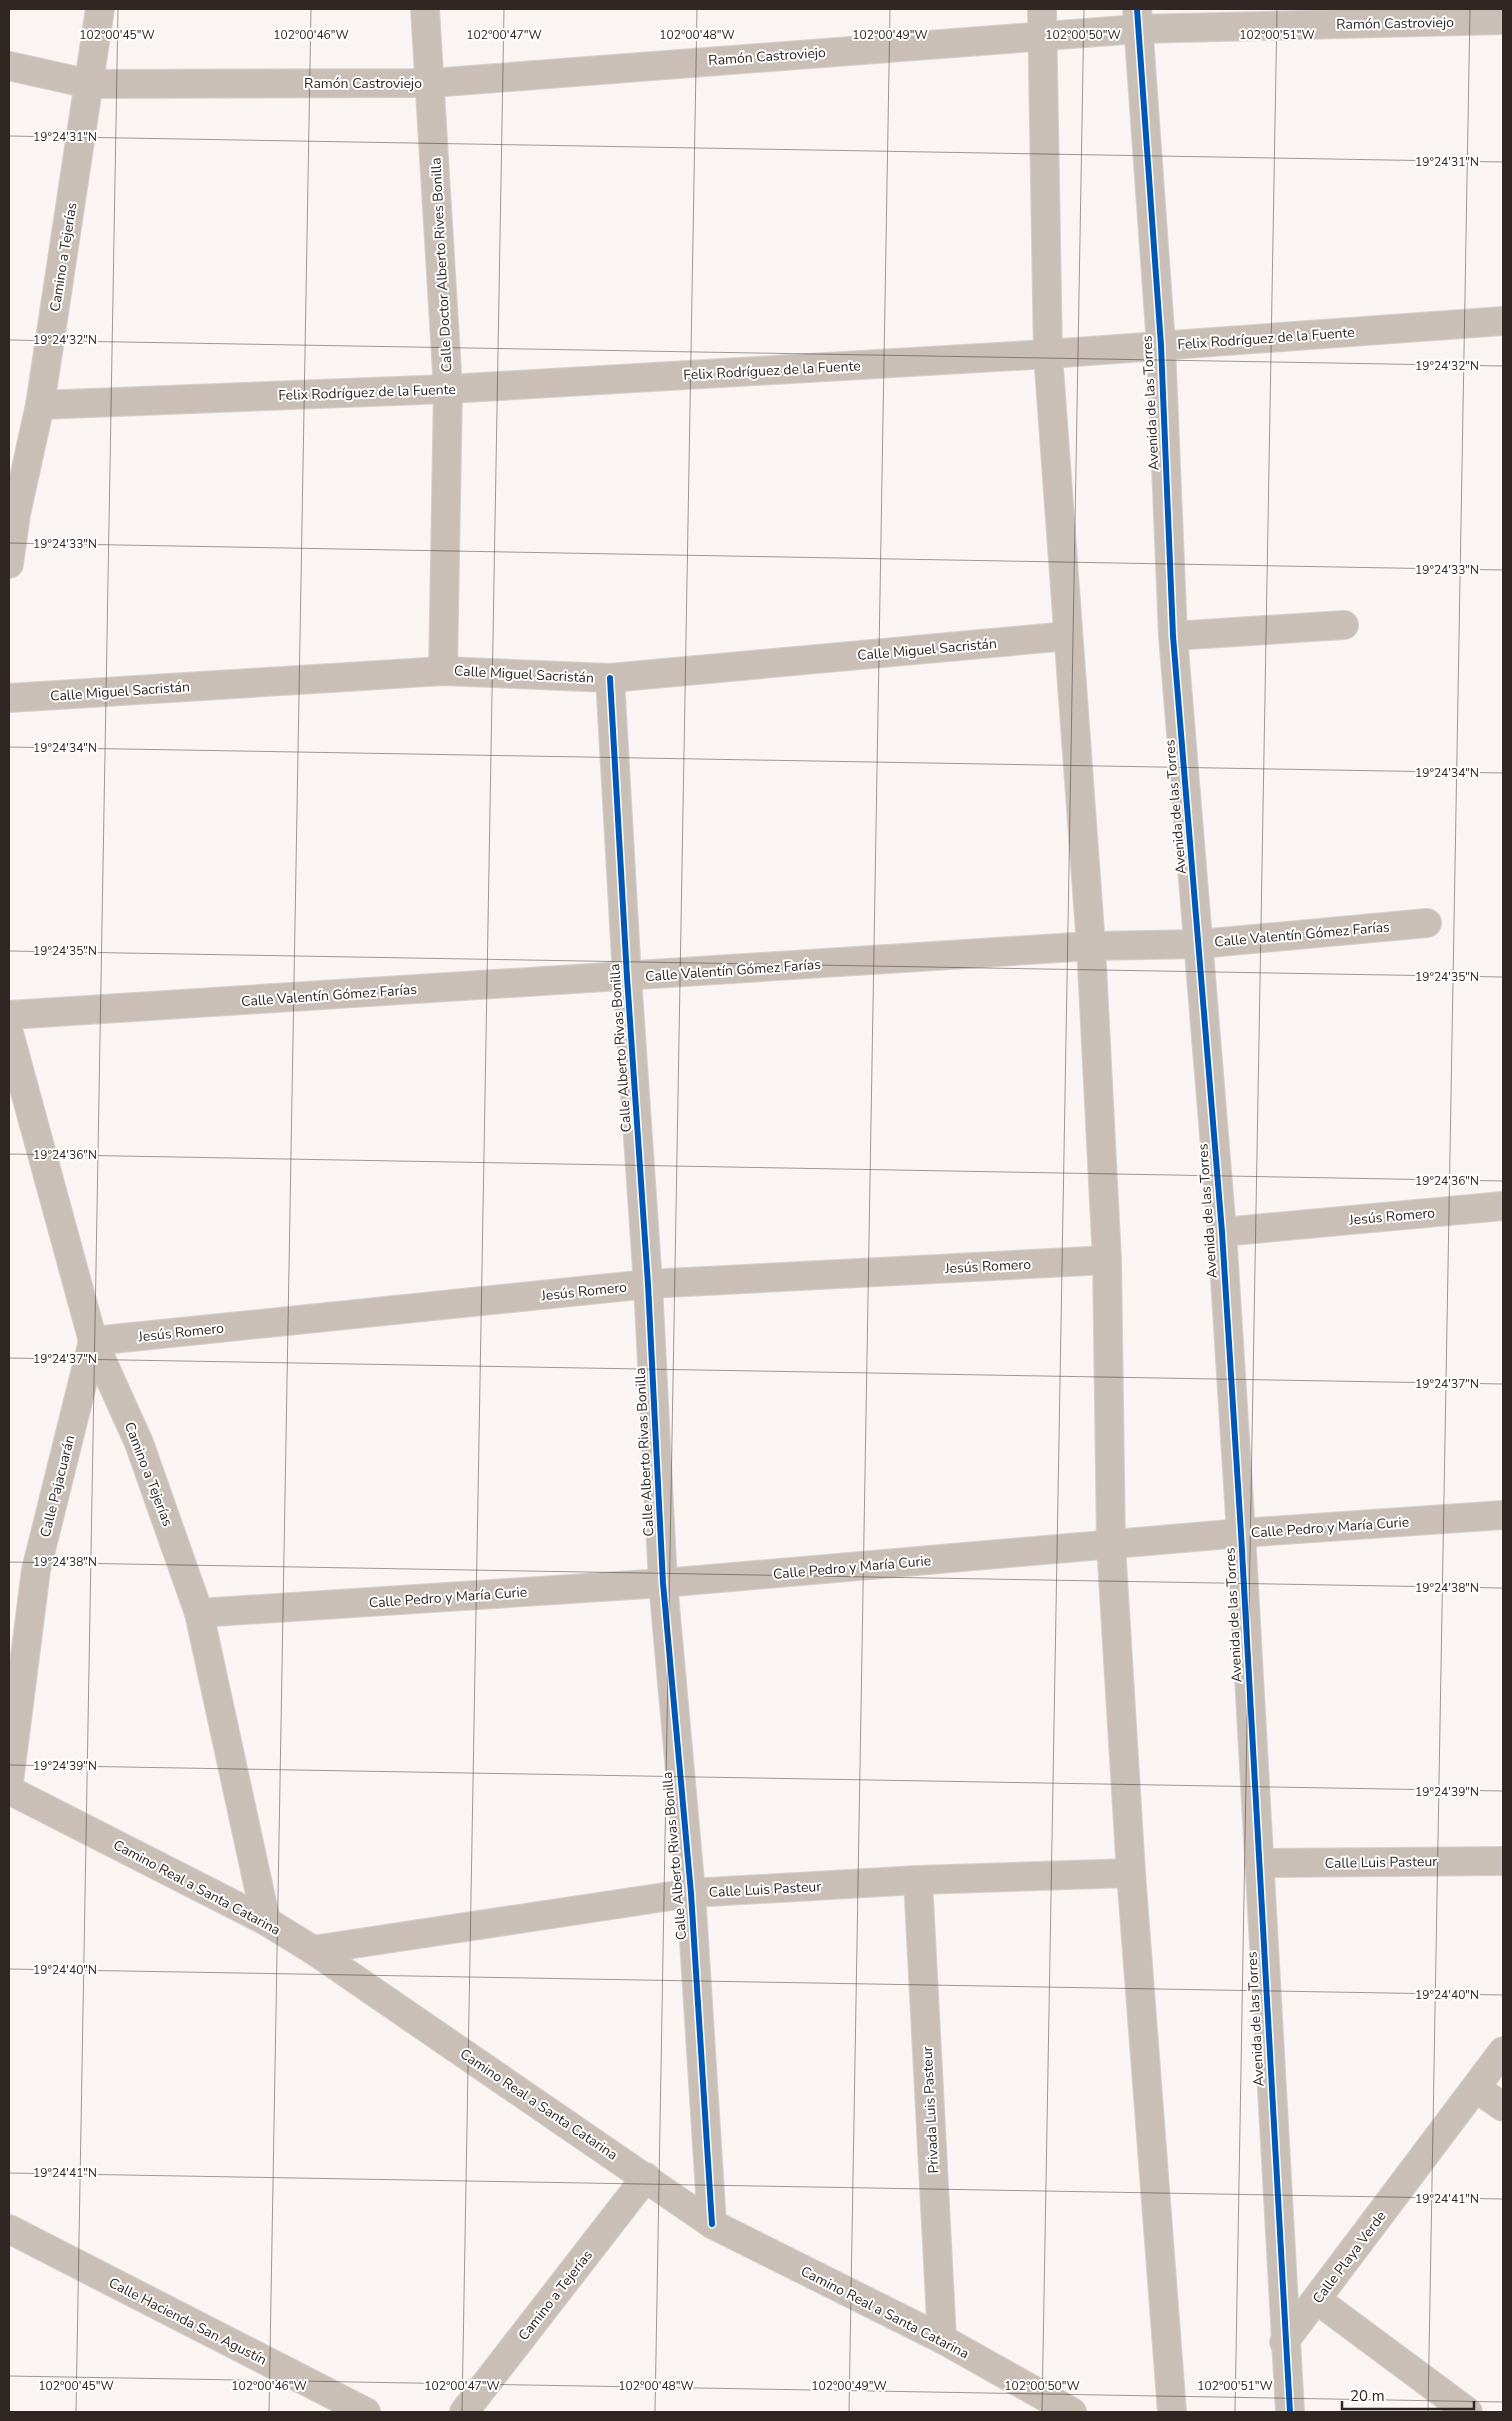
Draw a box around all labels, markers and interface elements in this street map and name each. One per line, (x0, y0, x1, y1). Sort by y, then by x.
street label: Ramón Castroviejo (1336, 13, 1454, 34)
text: 102°00'45"W (79, 27, 155, 43)
text: 102°00'46"W (273, 27, 349, 43)
text: 102°00'47"W (466, 27, 542, 43)
text: 102°00'48"W (659, 27, 735, 43)
text: 102°00'49"W (852, 27, 928, 43)
text: 102°00'50"W (1045, 27, 1121, 43)
text: 102°00'51"W (1239, 27, 1315, 43)
street label: Ramón Castroviejo (708, 43, 827, 70)
street label: Ramón Castroviejo (304, 74, 422, 93)
text: 19°24'31"N (33, 129, 97, 145)
text: 19°24'31"N (1415, 154, 1479, 170)
street label: Calle Doctor Alberto Rives Bonilla (426, 157, 457, 373)
street label: Camino a Tejerías (45, 201, 82, 313)
street label: Felix Rodríguez de la Fuente (1177, 323, 1355, 354)
text: 19°24'32"N (33, 332, 97, 348)
street label: Avenida de las Torres (1137, 335, 1164, 471)
street label: Felix Rodríguez de la Fuente (683, 356, 861, 385)
text: 19°24'32"N (1415, 358, 1479, 374)
street label: Felix Rodríguez de la Fuente (278, 380, 456, 405)
text: 19°24'33"N (33, 536, 97, 552)
text: 19°24'33"N (1415, 562, 1479, 578)
street label: Calle Miguel Sacristán (856, 634, 998, 665)
street label: Calle Miguel Sacristán (454, 661, 594, 688)
street label: Calle Miguel Sacristán (50, 677, 191, 706)
street label: Avenida de las Torres (1160, 739, 1191, 875)
text: 19°24'34"N (33, 740, 97, 756)
text: 19°24'34"N (1415, 765, 1479, 781)
street label: Calle Valentín Gómez Farías (1214, 917, 1391, 952)
text: 19°24'35"N (33, 943, 97, 959)
street label: Calle Valentín Gómez Farías (645, 955, 822, 986)
street label: Calle Alberto Rivas Bonilla (605, 963, 636, 1133)
text: 19°24'35"N (1415, 969, 1479, 985)
street label: Calle Valentín Gómez Farías (241, 980, 418, 1011)
street label: Avenida de las Torres (1193, 1143, 1222, 1279)
text: 19°24'36"N (33, 1147, 97, 1163)
text: 19°24'36"N (1415, 1173, 1479, 1189)
street label: Jesús Romero (1347, 1203, 1436, 1230)
street label: Jesús Romero (944, 1255, 1032, 1278)
street label: Jesús Romero (539, 1278, 628, 1306)
street label: Jesús Romero (136, 1319, 225, 1347)
text: 19°24'37"N (33, 1351, 97, 1367)
street label: Calle Alberto Rivas Bonilla (631, 1367, 658, 1537)
text: 19°24'37"N (1415, 1376, 1479, 1392)
street label: Camino a Tejerías (120, 1419, 177, 1529)
street label: Calle Pajacuarán (36, 1433, 79, 1539)
street label: Calle Pedro y María Curie (1250, 1512, 1410, 1543)
street label: Avenida de las Torres (1220, 1547, 1247, 1683)
street label: Calle Pedro y María Curie (772, 1551, 932, 1584)
text: 19°24'38"N (33, 1554, 97, 1570)
text: 19°24'38"N (1415, 1580, 1479, 1596)
street label: Calle Pedro y María Curie (368, 1582, 528, 1613)
text: 19°24'39"N (33, 1758, 97, 1774)
street label: Calle Alberto Rivas Bonilla (658, 1771, 691, 1941)
text: 19°24'39"N (1415, 1784, 1479, 1800)
street label: Camino Real a Santa Catarina (110, 1835, 284, 1940)
street label: Calle Luis Pasteur (1325, 1852, 1437, 1873)
street label: Calle Luis Pasteur (708, 1877, 822, 1902)
street label: Avenida de las Torres (1242, 1951, 1269, 2087)
text: 19°24'40"N (33, 1962, 97, 1978)
text: 19°24'40"N (1415, 1987, 1479, 2003)
street label: Camino Real a Santa Catarina (456, 2044, 621, 2164)
street label: Privada Luis Pasteur (918, 2046, 943, 2174)
text: 19°24'41"N (33, 2165, 97, 2181)
text: 19°24'41"N (1415, 2191, 1479, 2207)
street label: Calle Playa Verde (1308, 2207, 1390, 2307)
street label: Camino a Tejerías (514, 2246, 597, 2345)
street label: Camino Real a Santa Catarina (797, 2262, 972, 2363)
street label: Calle Hacienda San Agustín (106, 2273, 270, 2370)
text: 102°00'45"W (38, 2378, 114, 2394)
text: 102°00'46"W (231, 2378, 307, 2394)
text: 102°00'47"W (424, 2378, 500, 2394)
text: 102°00'48"W (618, 2378, 694, 2394)
text: 102°00'49"W (811, 2378, 887, 2394)
text: 102°00'50"W (1004, 2378, 1080, 2394)
text: 102°00'51"W (1197, 2378, 1273, 2394)
scale bar (1342, 2378, 1474, 2410)
text: 20 m (1350, 2386, 1385, 2406)

